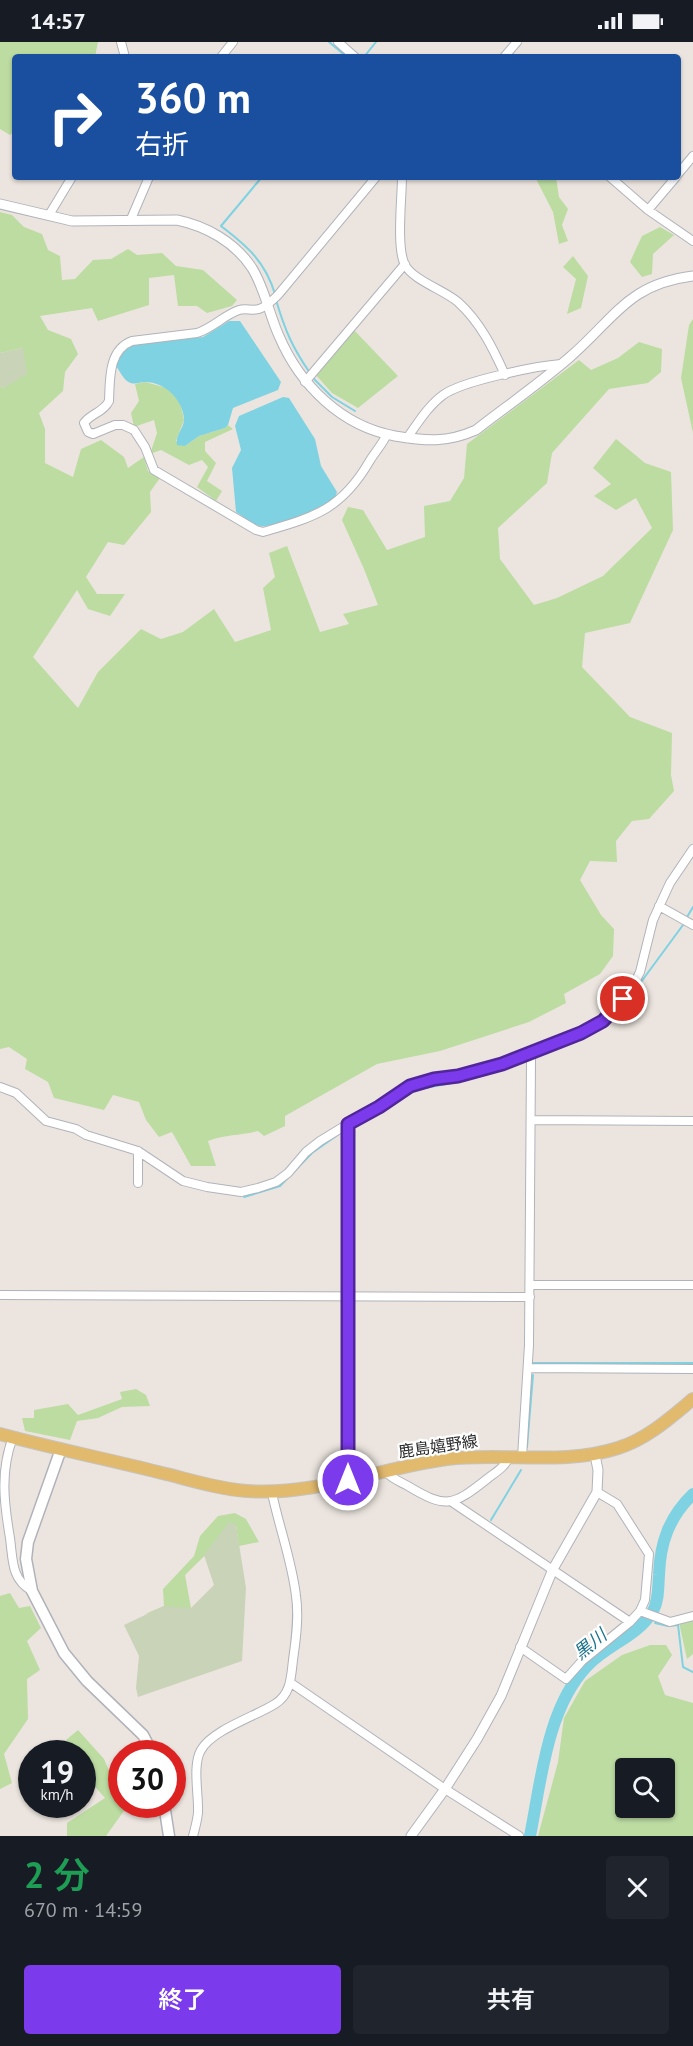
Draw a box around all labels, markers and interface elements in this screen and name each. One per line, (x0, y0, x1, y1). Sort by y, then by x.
text: 14:57 (30, 7, 86, 35)
text: 360 m (135, 70, 251, 125)
icon: right (36, 78, 114, 156)
text: 右折 (135, 127, 189, 161)
pin (597, 973, 648, 1024)
icon: arrive (606, 982, 639, 1015)
street label: 鹿島嬉野線 (397, 1431, 479, 1461)
position arrow (316, 1448, 380, 1512)
water label: 黒川 (569, 1622, 613, 1664)
speed limit sign: 30 (108, 1740, 186, 1818)
text: 19 (40, 1752, 74, 1791)
map controls (615, 1758, 675, 1818)
button: search (615, 1758, 675, 1818)
text: km/h (41, 1785, 73, 1804)
text: 2 分 (24, 1851, 90, 1898)
button: close (606, 1856, 669, 1919)
text: 670 m · 14:59 (24, 1897, 142, 1923)
button: 終了 (24, 1965, 341, 2034)
button: 共有 (353, 1965, 669, 2034)

